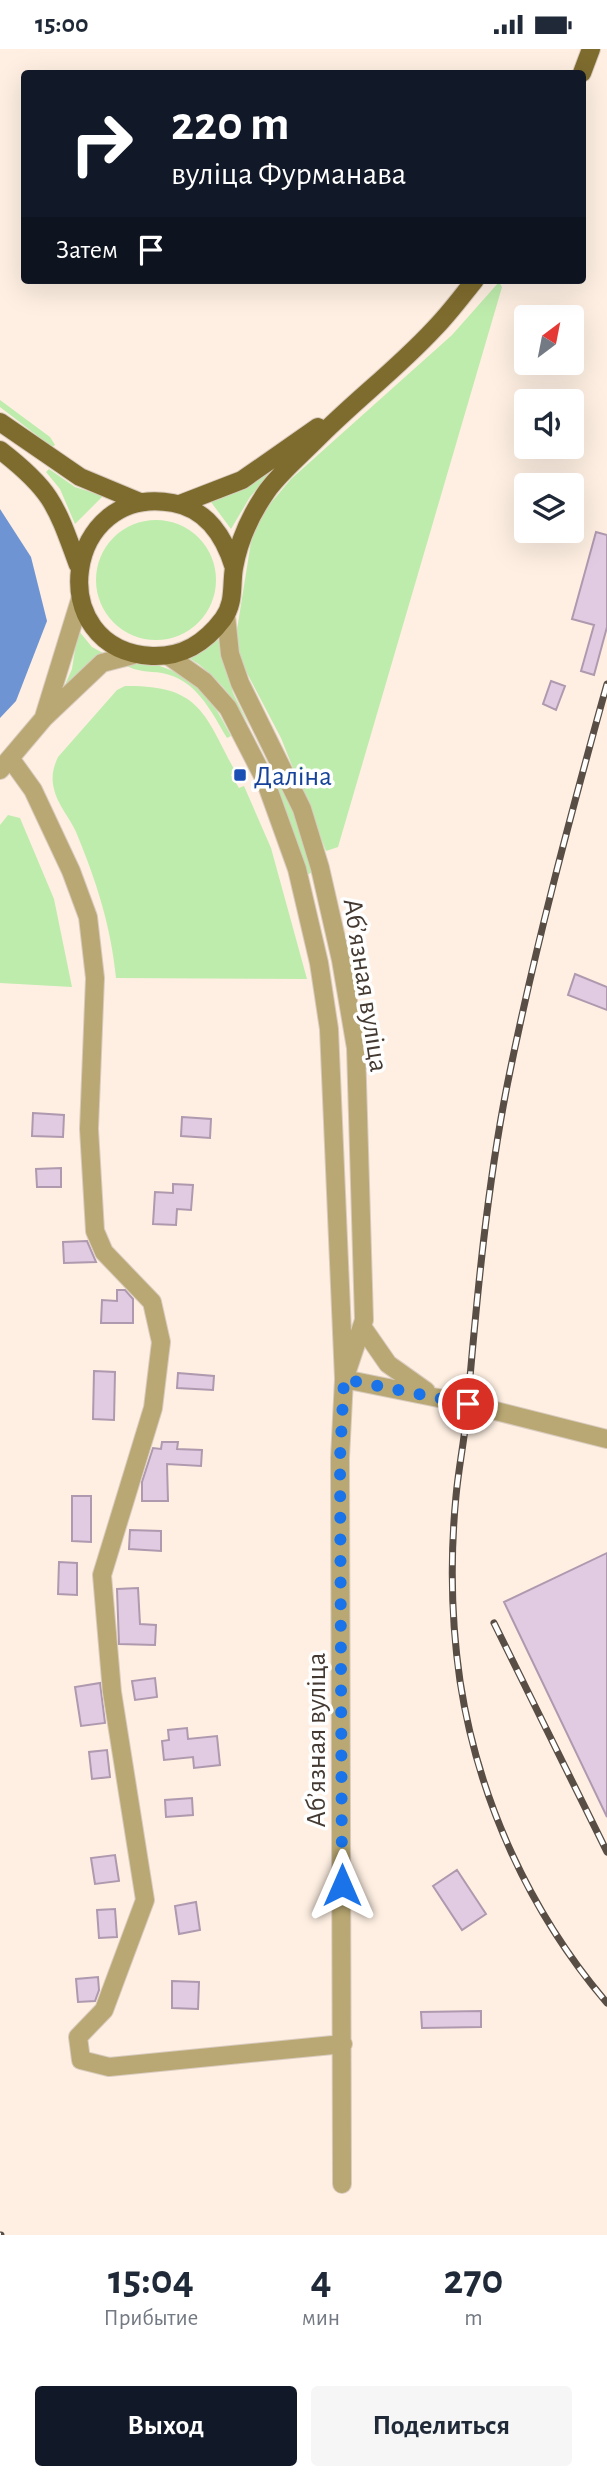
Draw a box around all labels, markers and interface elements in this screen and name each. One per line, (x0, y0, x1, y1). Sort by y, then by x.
text: 15:00 (35, 11, 89, 37)
icon: right (56, 98, 147, 189)
text: 220 m (171, 100, 290, 149)
text: вуліца Фурманава (171, 158, 406, 190)
icon: arrive (132, 231, 170, 269)
text: Затем (56, 237, 118, 263)
north arrow (514, 305, 584, 375)
map controls (514, 305, 584, 543)
button: sound (514, 389, 584, 459)
button: layers (514, 473, 584, 543)
place label: Даліна (254, 763, 332, 791)
marker: Даліна (232, 767, 248, 783)
street label: Абʼязная вуліца (337, 897, 393, 1074)
pin (438, 1374, 498, 1434)
icon: arrive (449, 1385, 487, 1423)
street label: Абʼязная вуліца (303, 1652, 331, 1828)
position arrow (305, 1848, 379, 1922)
text: 15:04 (108, 2259, 194, 2301)
text: 4 (310, 2259, 332, 2301)
text: 270 (444, 2259, 503, 2301)
text: Прибытие (104, 2307, 198, 2330)
text: мин (302, 2307, 340, 2330)
text: m (464, 2307, 483, 2330)
button: Выход (35, 2386, 297, 2466)
button: Поделиться (311, 2386, 572, 2466)

